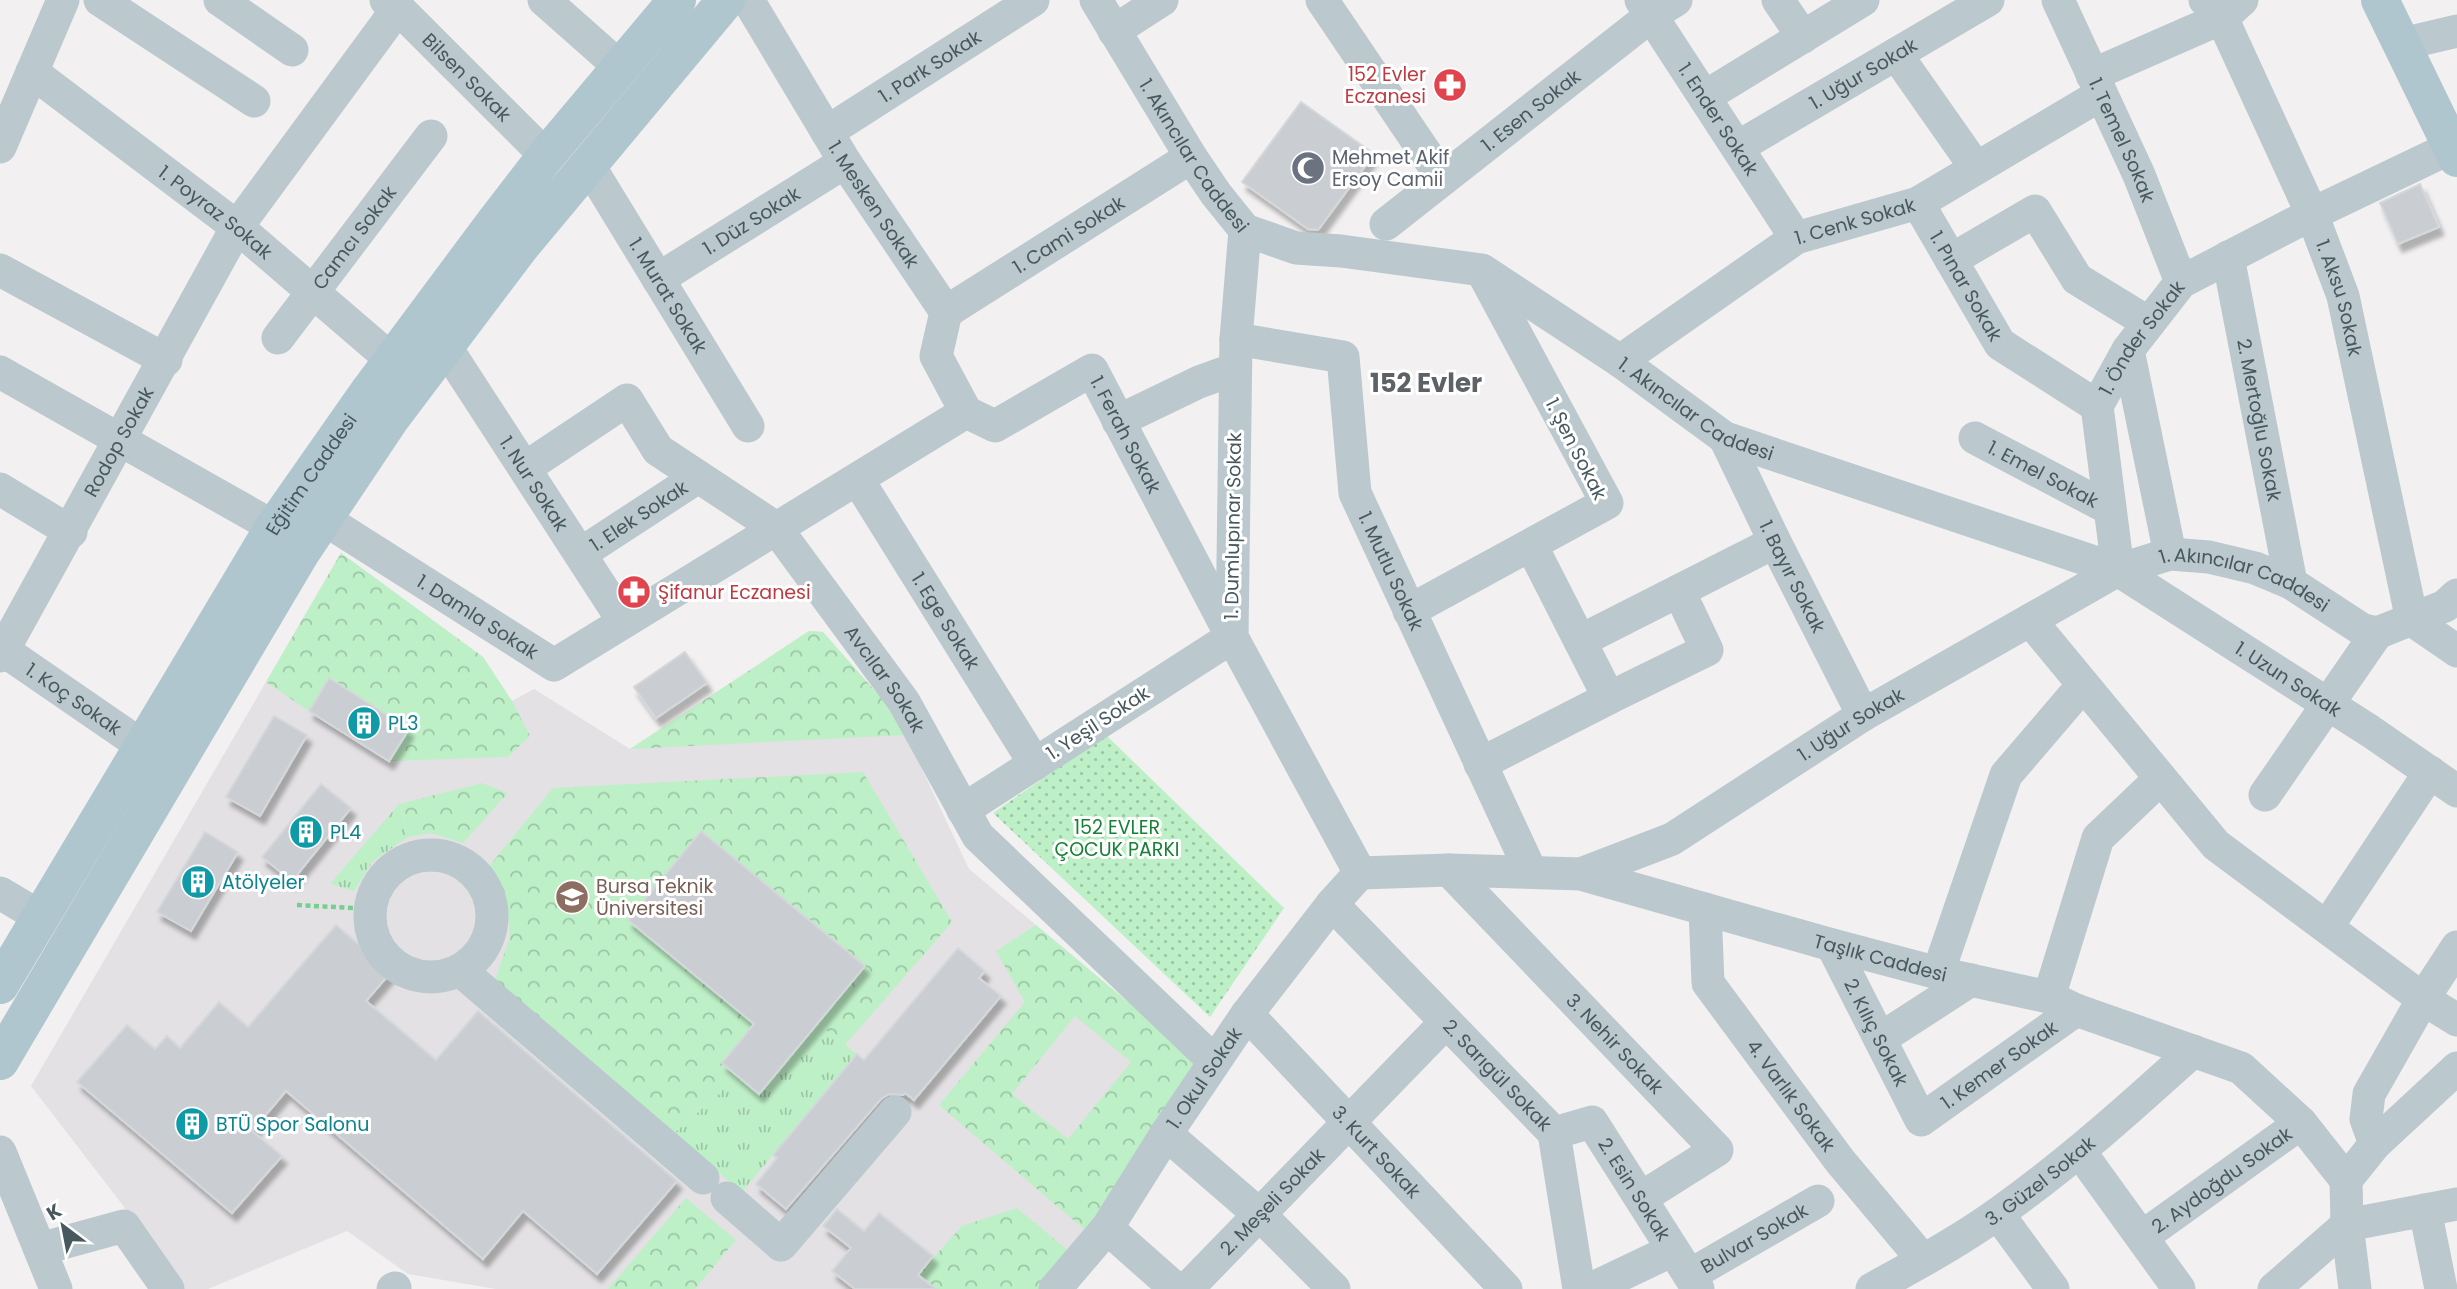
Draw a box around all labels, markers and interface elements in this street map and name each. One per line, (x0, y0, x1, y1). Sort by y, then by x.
street label: 1. Park Sokak (873, 23, 986, 109)
street label: Bilsen Sokak (417, 27, 518, 128)
street label: 1. Uğur Sokak (1804, 31, 1922, 116)
street label: 1. Ender Sokak (1672, 57, 1765, 181)
place label: 152 Evler Eczanesi (1345, 61, 1426, 110)
street label: 1. Esen Sokak (1475, 63, 1586, 158)
pharmacy icon: 152 Evler Eczanesi (1431, 66, 1469, 104)
street label: 1. Akıncılar Caddesi (1133, 73, 1255, 238)
street label: 1. Temel Sokak (2082, 73, 2162, 206)
street label: 1. Mesken Sokak (822, 136, 926, 273)
place label: Mehmet Akif Ersoy Camii (1332, 144, 1449, 193)
mosque icon: Mehmet Akif Ersoy Camii (1289, 149, 1327, 187)
street label: 1. Poyraz Sokak (153, 159, 279, 266)
street label: Camcı Sokak (306, 180, 402, 295)
street label: 1. Düz Sokak (697, 180, 805, 261)
street label: 1. Cami Sokak (1007, 189, 1130, 280)
street label: 1. Cenk Sokak (1791, 191, 1919, 251)
street label: 1. Pınar Sokak (1923, 226, 2009, 346)
street label: 1. Murat Sokak (622, 232, 714, 359)
street label: 1. Aksu Sokak (2309, 236, 2369, 359)
street label: 1. Önder Sokak (2092, 274, 2191, 400)
street label: 2. Mertoğlu Sokak (2231, 336, 2288, 504)
street label: 1. Akıncılar Caddesi (1613, 351, 1777, 467)
district label: 152 Evler (1370, 365, 1482, 401)
street label: 1. Ferah Sokak (1084, 371, 1168, 498)
street label: Rodop Sokak (77, 381, 160, 502)
street label: 1. Şen Sokak (1539, 393, 1613, 505)
street label: Eğitim Caddesi (259, 408, 363, 540)
street label: 1. Nur Sokak (493, 431, 575, 537)
street label: 1. Dumlupınar Sokak (1218, 432, 1248, 620)
street label: 1. Emel Sokak (1983, 434, 2104, 514)
street label: 1. Elek Sokak (584, 474, 693, 558)
street label: 1. Mutlu Sokak (1352, 507, 1431, 635)
street label: 1. Bayır Sokak (1753, 516, 1833, 638)
street label: 1. Akıncılar Caddesi (2155, 540, 2335, 618)
street label: 1. Ege Sokak (905, 567, 987, 675)
street label: 1. Damla Sokak (412, 568, 544, 665)
pharmacy icon: Şifanur Eczanesi (615, 573, 653, 611)
place label: Şifanur Eczanesi (658, 579, 811, 606)
street label: Avcılar Sokak (838, 619, 932, 737)
street label: 1. Uzun Sokak (2230, 635, 2347, 723)
street label: 1. Koç Sokak (20, 656, 127, 741)
street label: 1. Yeşil Sokak (1041, 679, 1155, 766)
street label: 1. Uğur Sokak (1792, 681, 1909, 768)
building icon: PL3 (345, 704, 383, 742)
place label: PL3 (388, 710, 418, 737)
building icon: PL4 (287, 813, 325, 851)
park label: 152 EVLER ÇOCUK PARKI (1055, 814, 1179, 863)
place label: PL4 (330, 819, 361, 846)
building icon: Atölyeler (179, 863, 217, 901)
place label: Atölyeler (222, 869, 305, 896)
place label: Bursa Teknik Üniversitesi (596, 873, 713, 922)
school or university icon: Bursa Teknik Üniversitesi (553, 878, 591, 916)
street label: Taşlık Caddesi (1811, 927, 1950, 988)
street label: 2. Kılıç Sokak (1838, 974, 1915, 1091)
street label: 3. Nehir Sokak (1560, 987, 1670, 1100)
street label: 2. Sarıgül Sokak (1437, 1013, 1558, 1137)
street label: 1. Kemer Sokak (1935, 1014, 2063, 1115)
street label: 1. Okul Sokak (1160, 1021, 1248, 1134)
street label: 4. Varlık Sokak (1741, 1034, 1842, 1157)
street label: 3. Kurt Sokak (1326, 1099, 1427, 1204)
building icon: BTÜ Spor Salonu (173, 1105, 211, 1143)
place label: BTÜ Spor Salonu (216, 1111, 369, 1138)
street label: 2. Aydoğdu Sokak (2146, 1120, 2298, 1240)
street label: 3. Güzel Sokak (1979, 1129, 2101, 1232)
street label: 2. Esin Sokak (1592, 1132, 1678, 1246)
street label: 2. Meşeli Sokak (1213, 1142, 1331, 1261)
north arrow (28, 1191, 98, 1261)
street label: Bulvar Sokak (1695, 1196, 1813, 1280)
text: K (41, 1197, 67, 1227)

